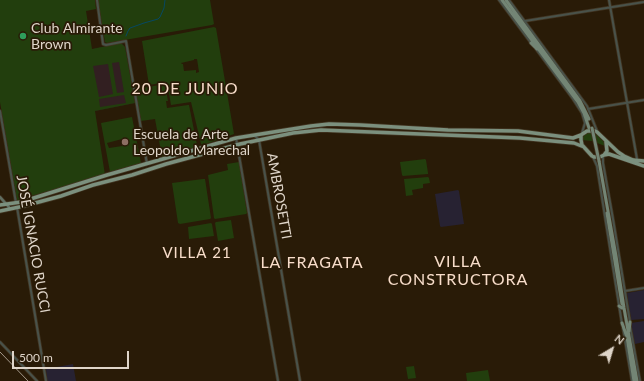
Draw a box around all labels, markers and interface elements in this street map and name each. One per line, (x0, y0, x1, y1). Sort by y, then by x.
place label: Club Almirante Brown (31, 20, 123, 52)
marker: Club Almirante Brown (18, 31, 28, 41)
district label: 20 DE JUNIO (131, 79, 239, 99)
place label: Escuela de Arte Leopoldo Marechal (133, 126, 250, 158)
marker: Escuela de Arte Leopoldo Marechal (120, 137, 130, 147)
street label: AMBROSETTI (263, 151, 295, 241)
street label: JOSÉ IGNACIO RUCCI (13, 174, 53, 314)
district label: VILLA 21 (162, 244, 232, 262)
district label: VILLA CONSTRUCTORA (388, 252, 528, 290)
district label: LA FRAGATA (260, 253, 364, 273)
north arrow (592, 329, 632, 369)
text: N (612, 331, 627, 347)
scale bar (14, 343, 131, 369)
text: 500 m (19, 350, 53, 365)

